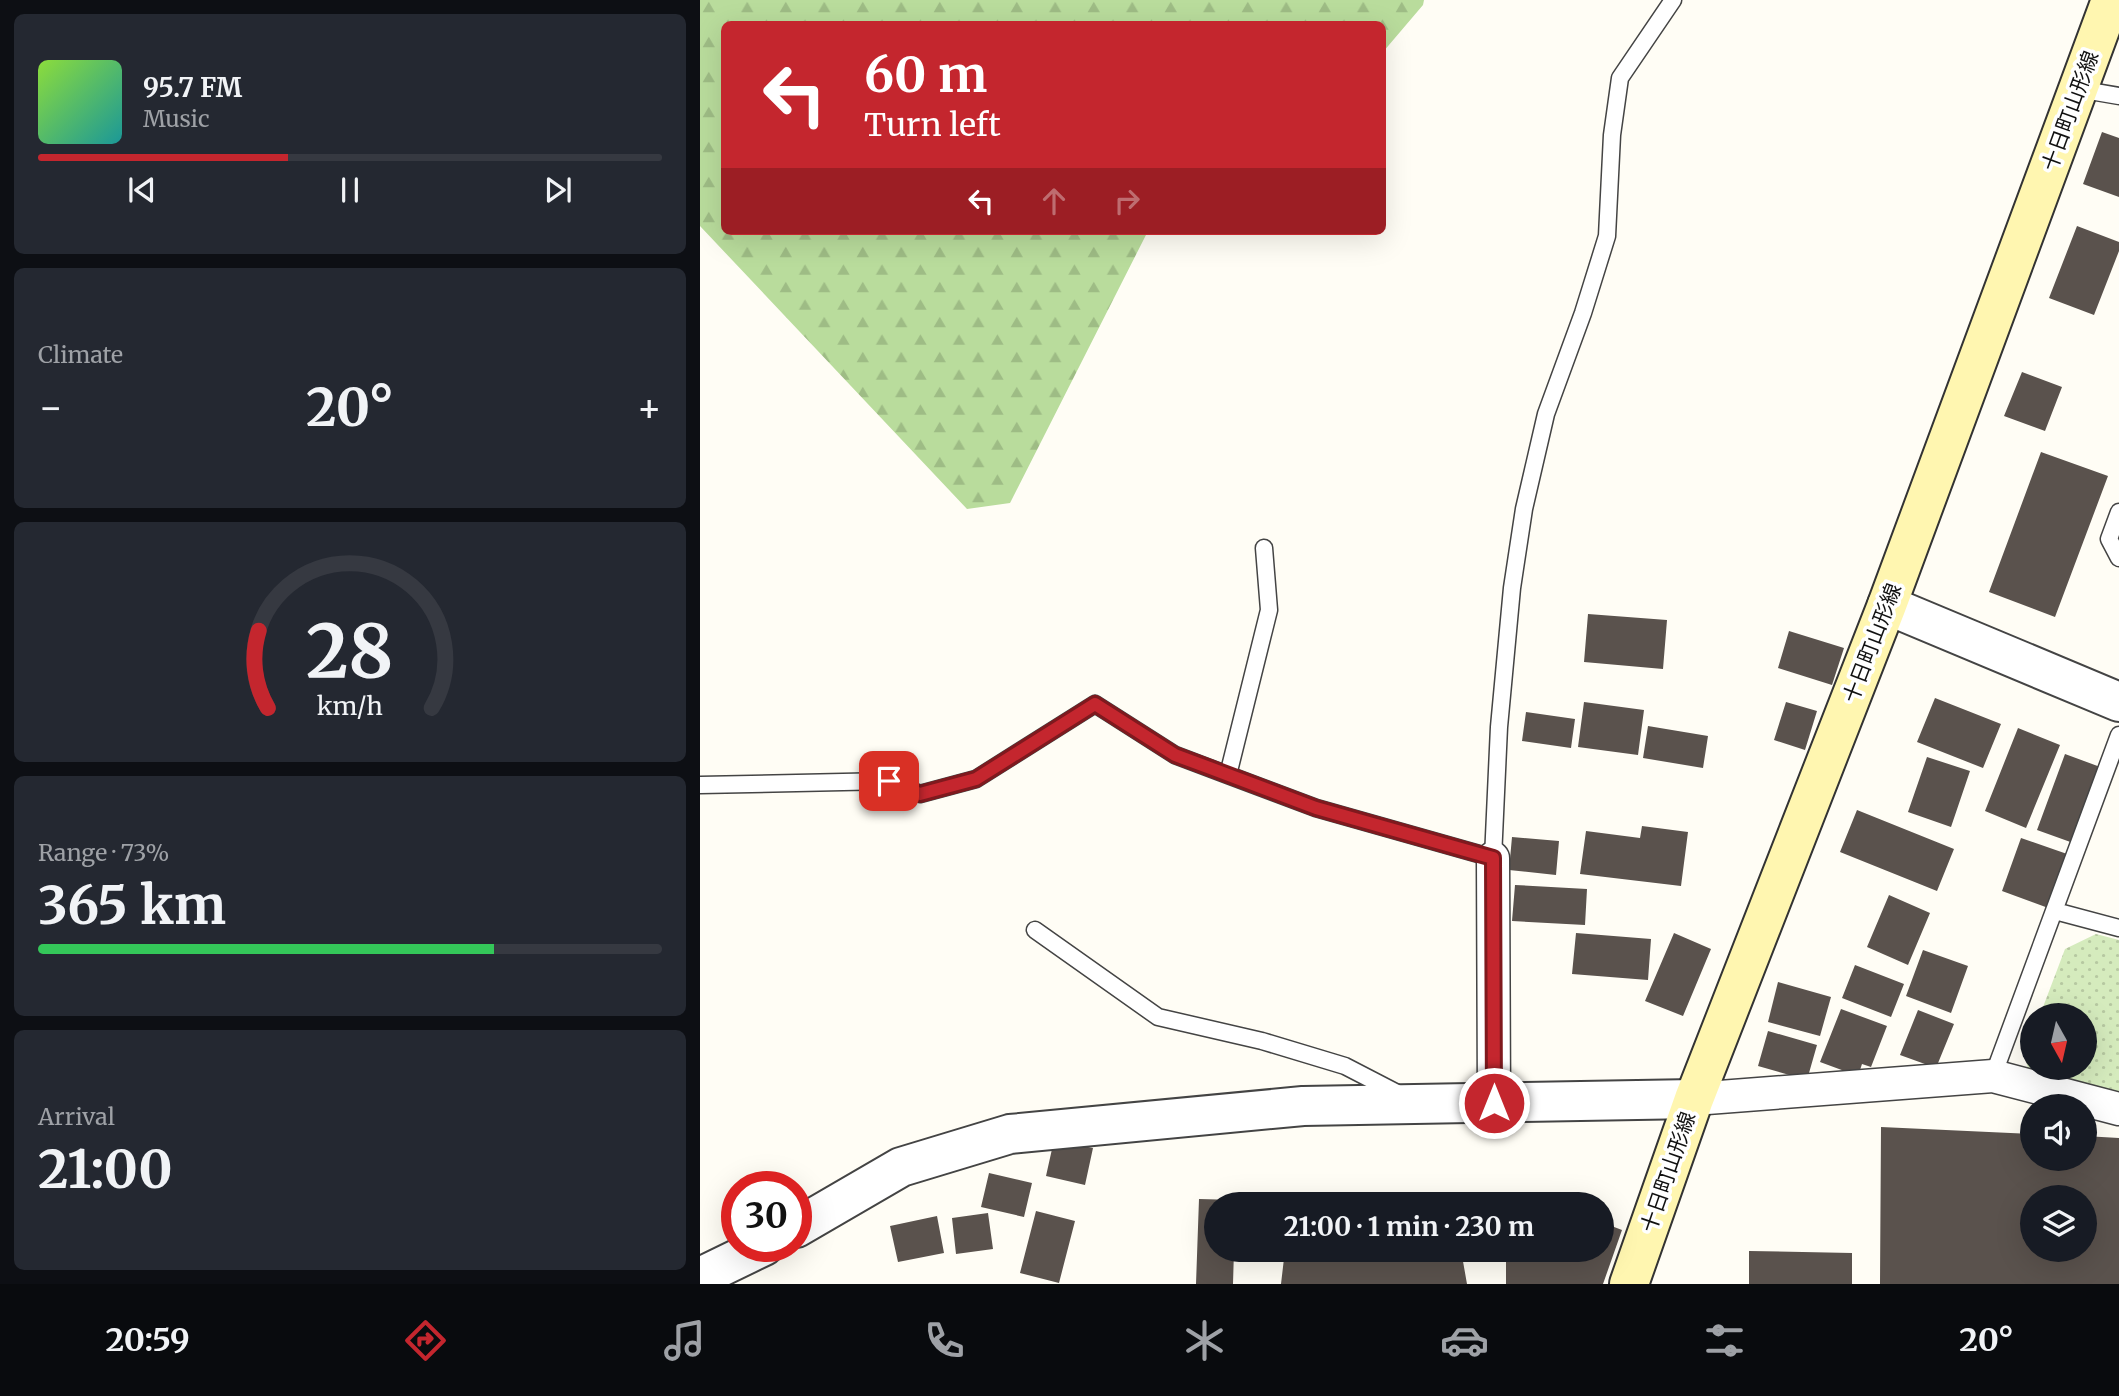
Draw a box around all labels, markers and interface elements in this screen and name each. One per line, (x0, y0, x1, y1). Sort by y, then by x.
text: 60 m (864, 44, 987, 105)
street label: 十日町山形線 (2036, 47, 2104, 175)
icon: left (749, 49, 840, 140)
text: 95.7 FM (143, 71, 242, 104)
text: Music (143, 104, 210, 133)
text: Turn left (864, 105, 1001, 145)
icon: previous (123, 171, 161, 209)
icon: pause (331, 171, 369, 209)
icon: next (539, 171, 577, 209)
icon: left (962, 182, 1000, 220)
icon: ahead (1035, 182, 1073, 220)
icon: right (1108, 182, 1146, 220)
text: Climate (38, 340, 123, 369)
text: 20° (306, 375, 394, 440)
text: − (38, 384, 63, 431)
text: + (637, 384, 662, 431)
street label: 十日町山形線 (1837, 579, 1907, 707)
text: 28 (306, 606, 394, 698)
text: km/h (317, 690, 383, 722)
pin (859, 751, 919, 811)
icon: arrive (870, 762, 908, 800)
text: Range · 73% (38, 838, 169, 867)
text: 365 km (38, 873, 226, 938)
north arrow (2020, 1003, 2096, 1080)
map controls (2020, 1003, 2097, 1262)
position arrow (1457, 1066, 1531, 1140)
button: sound (2020, 1094, 2097, 1171)
text: Arrival (38, 1102, 115, 1131)
street label: 十日町山形線 (1635, 1108, 1701, 1236)
text: 21:00 (38, 1137, 173, 1202)
speed limit sign: 30 (721, 1171, 812, 1262)
button: layers (2020, 1185, 2097, 1262)
text: 21:00 · 1 min · 230 m (1284, 1210, 1534, 1243)
icon: directions (401, 1316, 450, 1365)
icon: music (660, 1316, 709, 1365)
icon: phone (920, 1316, 969, 1365)
icon: climate (1180, 1316, 1229, 1365)
icon: car (1440, 1316, 1489, 1365)
icon: filters (1700, 1316, 1749, 1365)
text: 20:59 (105, 1320, 190, 1360)
text: 20° (1959, 1320, 2014, 1360)

